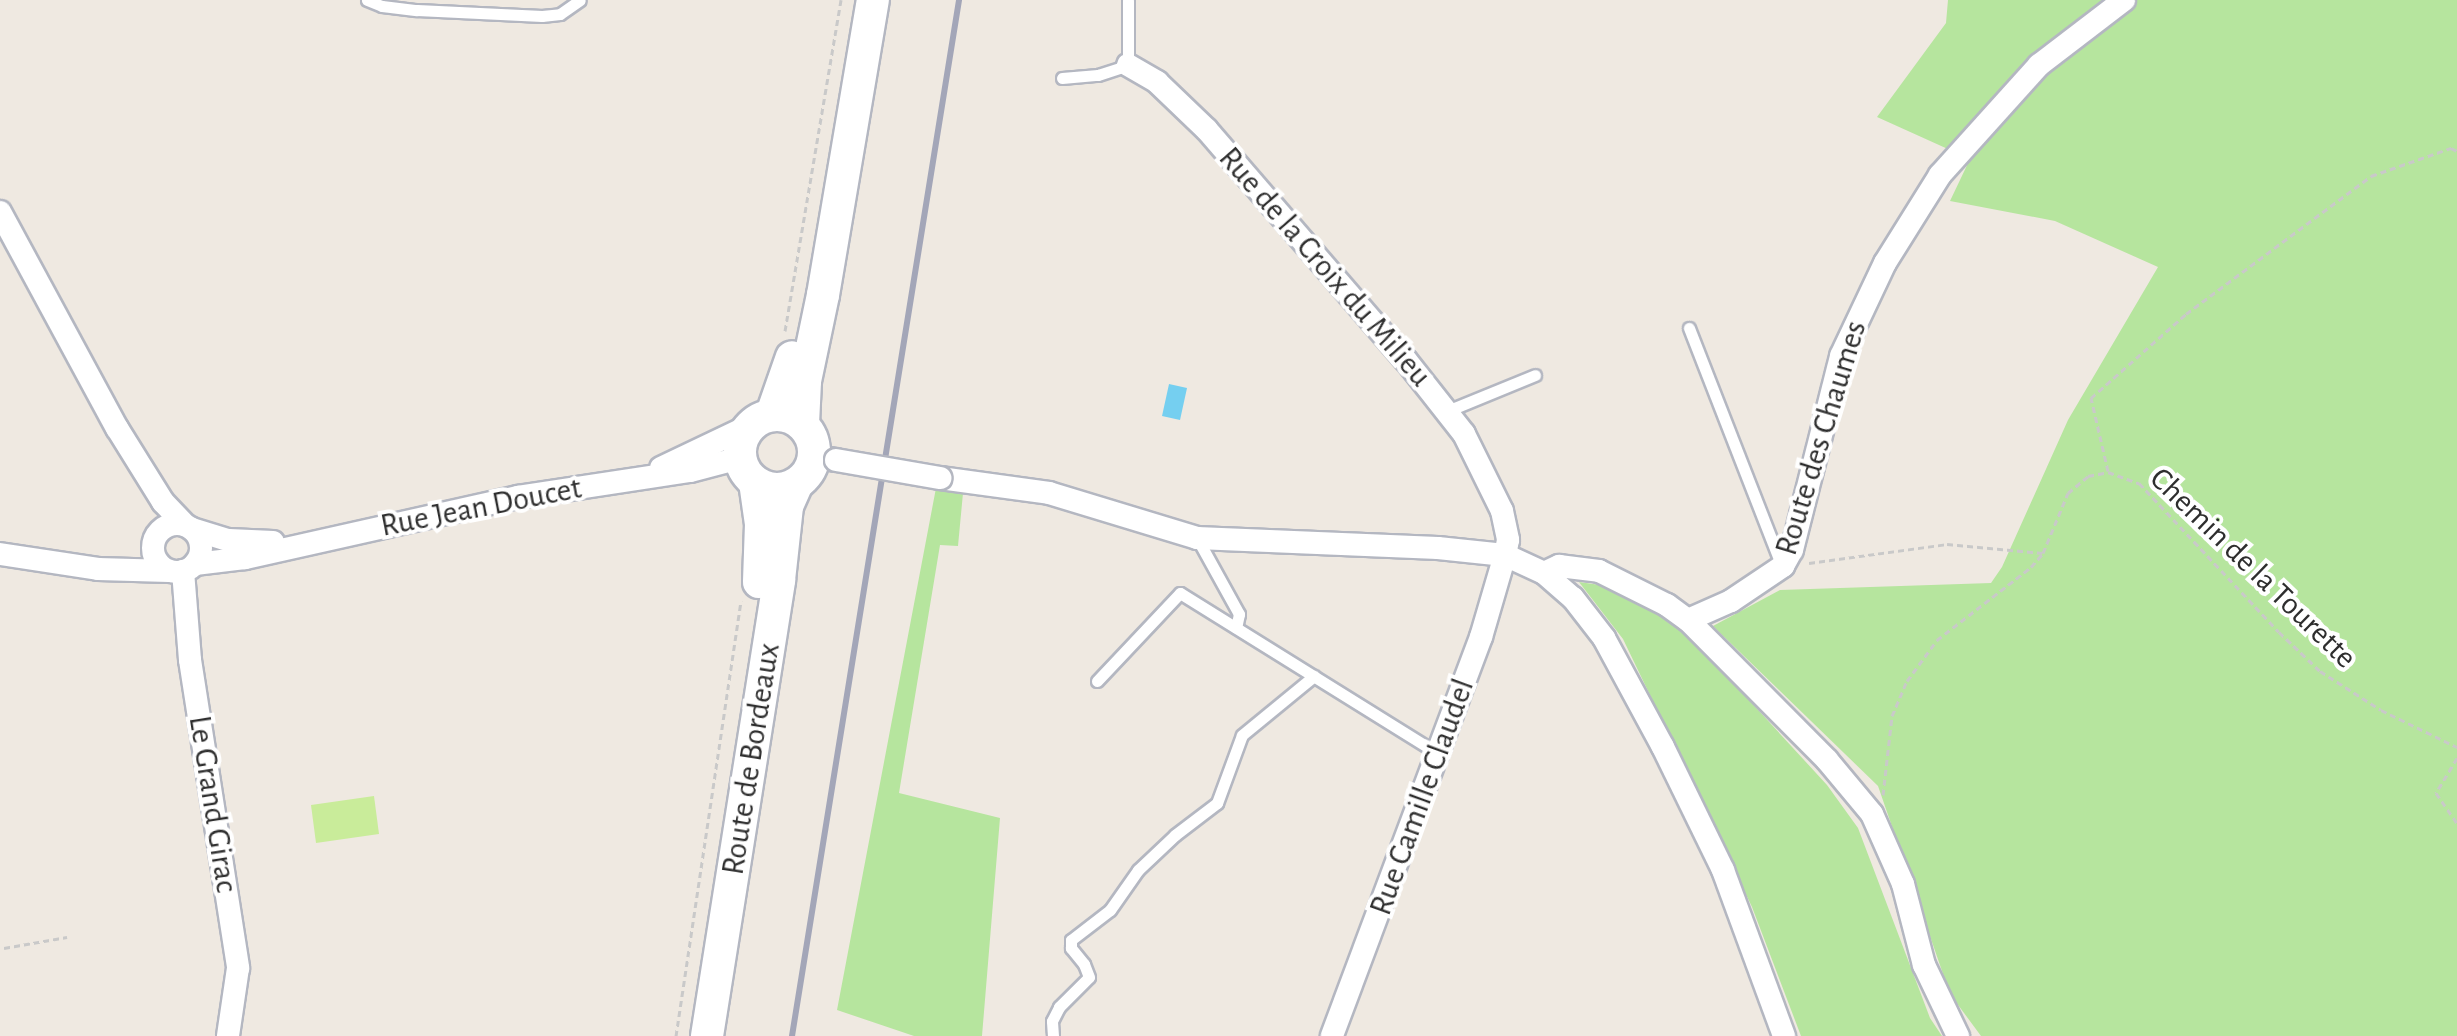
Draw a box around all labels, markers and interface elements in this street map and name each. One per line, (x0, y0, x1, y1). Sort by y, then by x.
street label: Rue de la Croix du Milieu (1211, 139, 1439, 395)
street label: Route des Chaumes (1767, 316, 1875, 560)
street label: Chemin de la Tourette (2142, 459, 2364, 677)
street label: Rue Jean Doucet (377, 469, 585, 545)
street label: Route de Bordeaux (714, 640, 788, 878)
street label: Rue Camille Claudel (1361, 674, 1483, 920)
street label: Le Grand Girac (180, 713, 246, 895)

